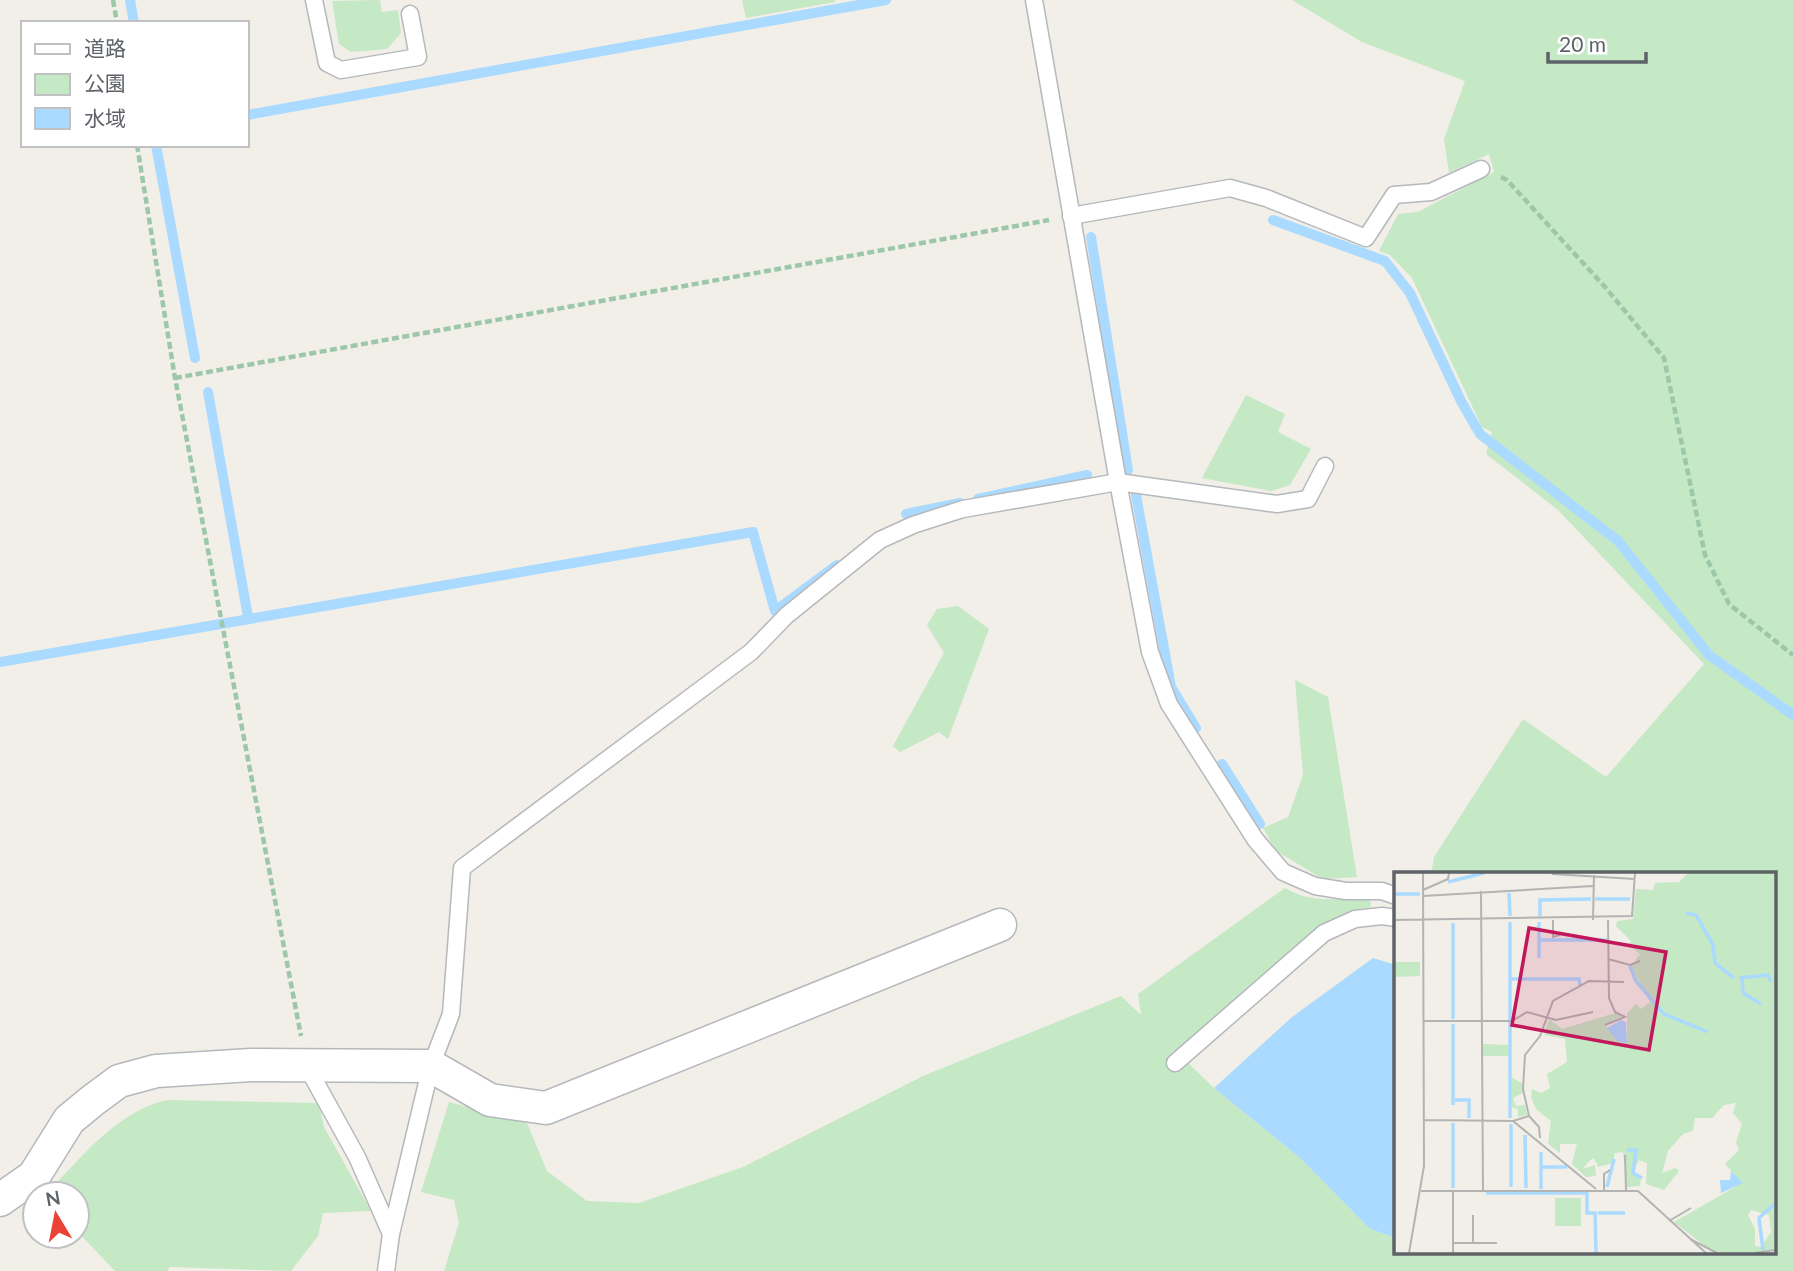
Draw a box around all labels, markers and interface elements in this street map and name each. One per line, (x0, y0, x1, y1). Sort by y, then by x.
legend (21, 21, 248, 147)
scale bar (1548, 21, 1646, 65)
text: 20 m (1559, 31, 1606, 56)
text: 道路 (84, 35, 126, 60)
text: 公園 (84, 70, 126, 95)
text: 水域 (84, 105, 126, 130)
inset map (1394, 872, 1776, 1254)
north arrow (21, 1180, 91, 1250)
text: N (44, 1185, 62, 1210)

